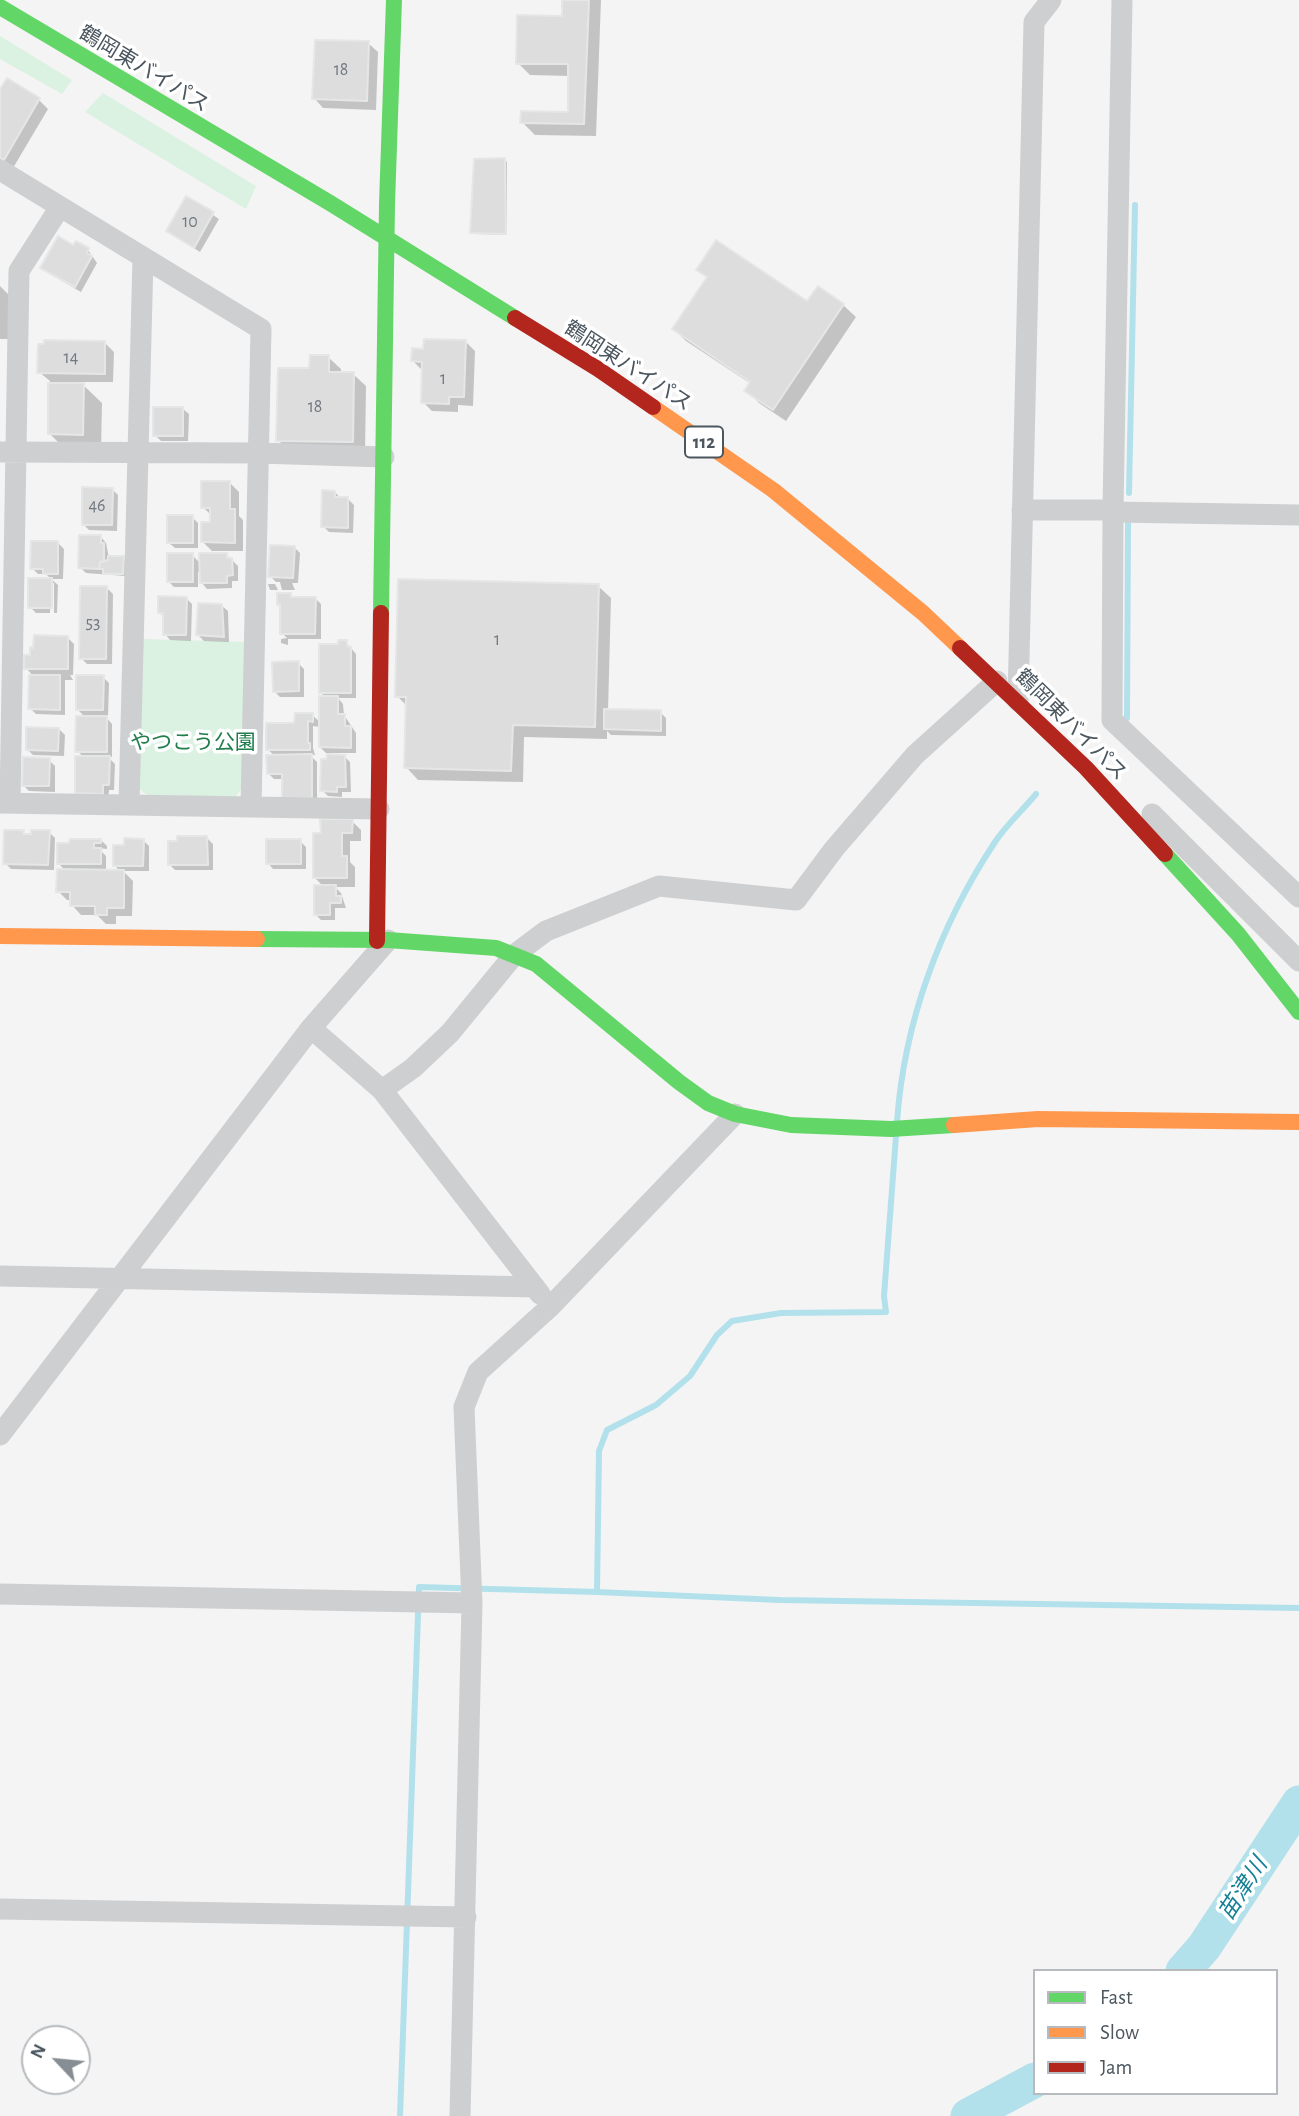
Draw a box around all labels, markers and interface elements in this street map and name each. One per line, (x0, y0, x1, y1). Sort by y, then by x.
street label: 鶴岡東バイパス (75, 20, 213, 118)
house number: 18 (334, 59, 348, 81)
house number: 10 (182, 211, 198, 233)
street label: 鶴岡東バイパス (559, 315, 697, 417)
house number: 14 (64, 347, 78, 369)
house number: 1 (440, 368, 446, 390)
house number: 18 (308, 396, 322, 418)
road number: 112 (685, 426, 723, 458)
house number: 46 (88, 495, 106, 517)
house number: 53 (86, 612, 100, 634)
house number: 1 (494, 629, 500, 651)
street label: 鶴岡東バイパス (1010, 664, 1132, 786)
park label: やつこう公園 (130, 730, 256, 756)
water label: 苗津川 (1213, 1853, 1273, 1925)
legend (1033, 1969, 1278, 2095)
text: Fast (1100, 1987, 1133, 2008)
text: Slow (1100, 2022, 1139, 2043)
north arrow (21, 2025, 91, 2095)
text: N (27, 2041, 50, 2062)
text: Jam (1100, 2057, 1132, 2078)

